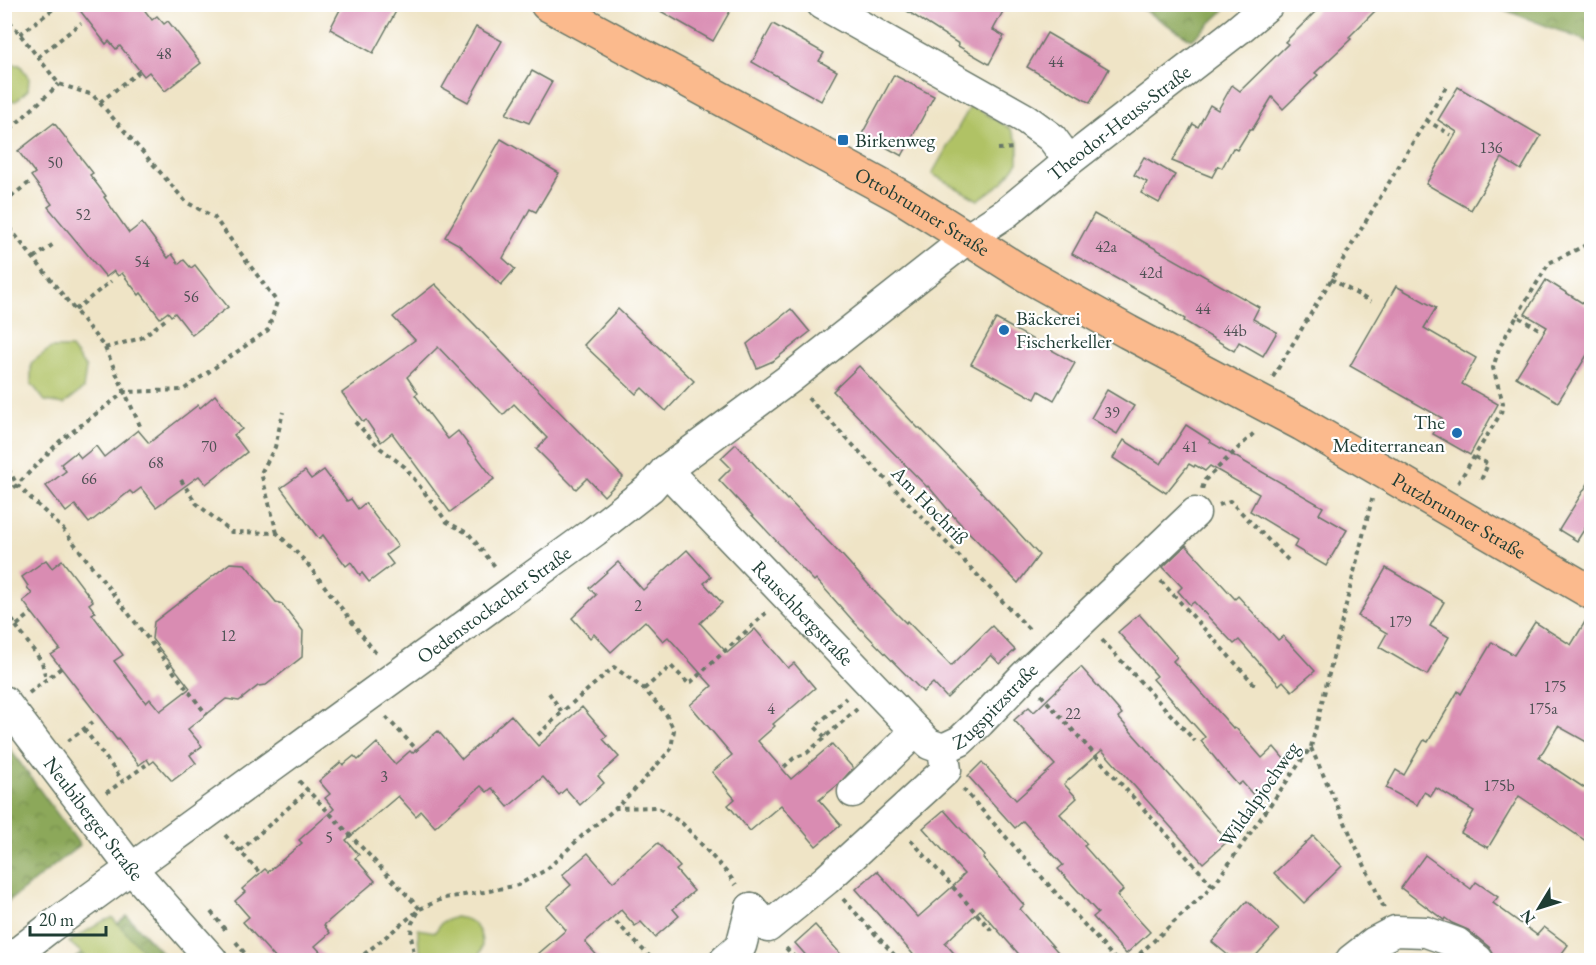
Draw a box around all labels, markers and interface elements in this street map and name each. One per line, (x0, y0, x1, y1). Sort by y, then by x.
house number: 48 (156, 43, 172, 64)
house number: 44 (1048, 51, 1064, 72)
street label: Theodor-Heuss-Straße (1042, 59, 1196, 187)
place label: Birkenweg (855, 127, 936, 153)
marker: Birkenweg (836, 133, 850, 147)
house number: 136 (1479, 137, 1503, 158)
house number: 50 (47, 152, 63, 173)
street label: Ottobrunner Straße (850, 161, 995, 262)
house number: 52 (75, 204, 91, 225)
house number: 42a (1095, 236, 1117, 257)
house number: 54 (134, 251, 150, 272)
house number: 42d (1139, 262, 1164, 283)
house number: 56 (183, 286, 199, 307)
house number: 44 (1195, 298, 1211, 319)
place label: Bäckerei Fischerkeller (1016, 305, 1112, 354)
house number: 44b (1223, 320, 1247, 341)
marker: Bäckerei Fischerkeller (997, 323, 1011, 337)
house number: 39 (1104, 402, 1120, 423)
place label: The Mediterranean (1332, 409, 1445, 458)
marker: The Mediterranean (1450, 426, 1464, 440)
house number: 70 (201, 436, 217, 457)
house number: 41 (1182, 436, 1198, 457)
house number: 68 (148, 452, 164, 473)
street label: Am Hochriß (885, 459, 974, 550)
street label: Putzbrunner Straße (1387, 466, 1531, 565)
house number: 66 (81, 468, 97, 489)
street label: Oedenstockacher Straße (412, 540, 576, 669)
street label: Rauschbergstraße (746, 555, 860, 671)
house number: 2 (634, 595, 642, 616)
house number: 179 (1388, 611, 1412, 632)
house number: 12 (220, 625, 236, 646)
street label: Zugspitzstraße (948, 657, 1043, 756)
house number: 175 (1543, 676, 1567, 697)
house number: 4 (767, 698, 775, 719)
house number: 175a (1528, 698, 1558, 719)
house number: 22 (1065, 703, 1081, 724)
street label: Wildalpjochweg (1213, 736, 1305, 852)
street label: Neubiberger Straße (38, 751, 150, 886)
house number: 3 (380, 766, 388, 787)
house number: 175b (1483, 775, 1515, 796)
house number: 5 (325, 827, 333, 848)
north arrow (1509, 878, 1569, 938)
scale bar (30, 899, 106, 937)
text: N (1515, 905, 1540, 928)
text: 20 m (39, 908, 74, 931)

